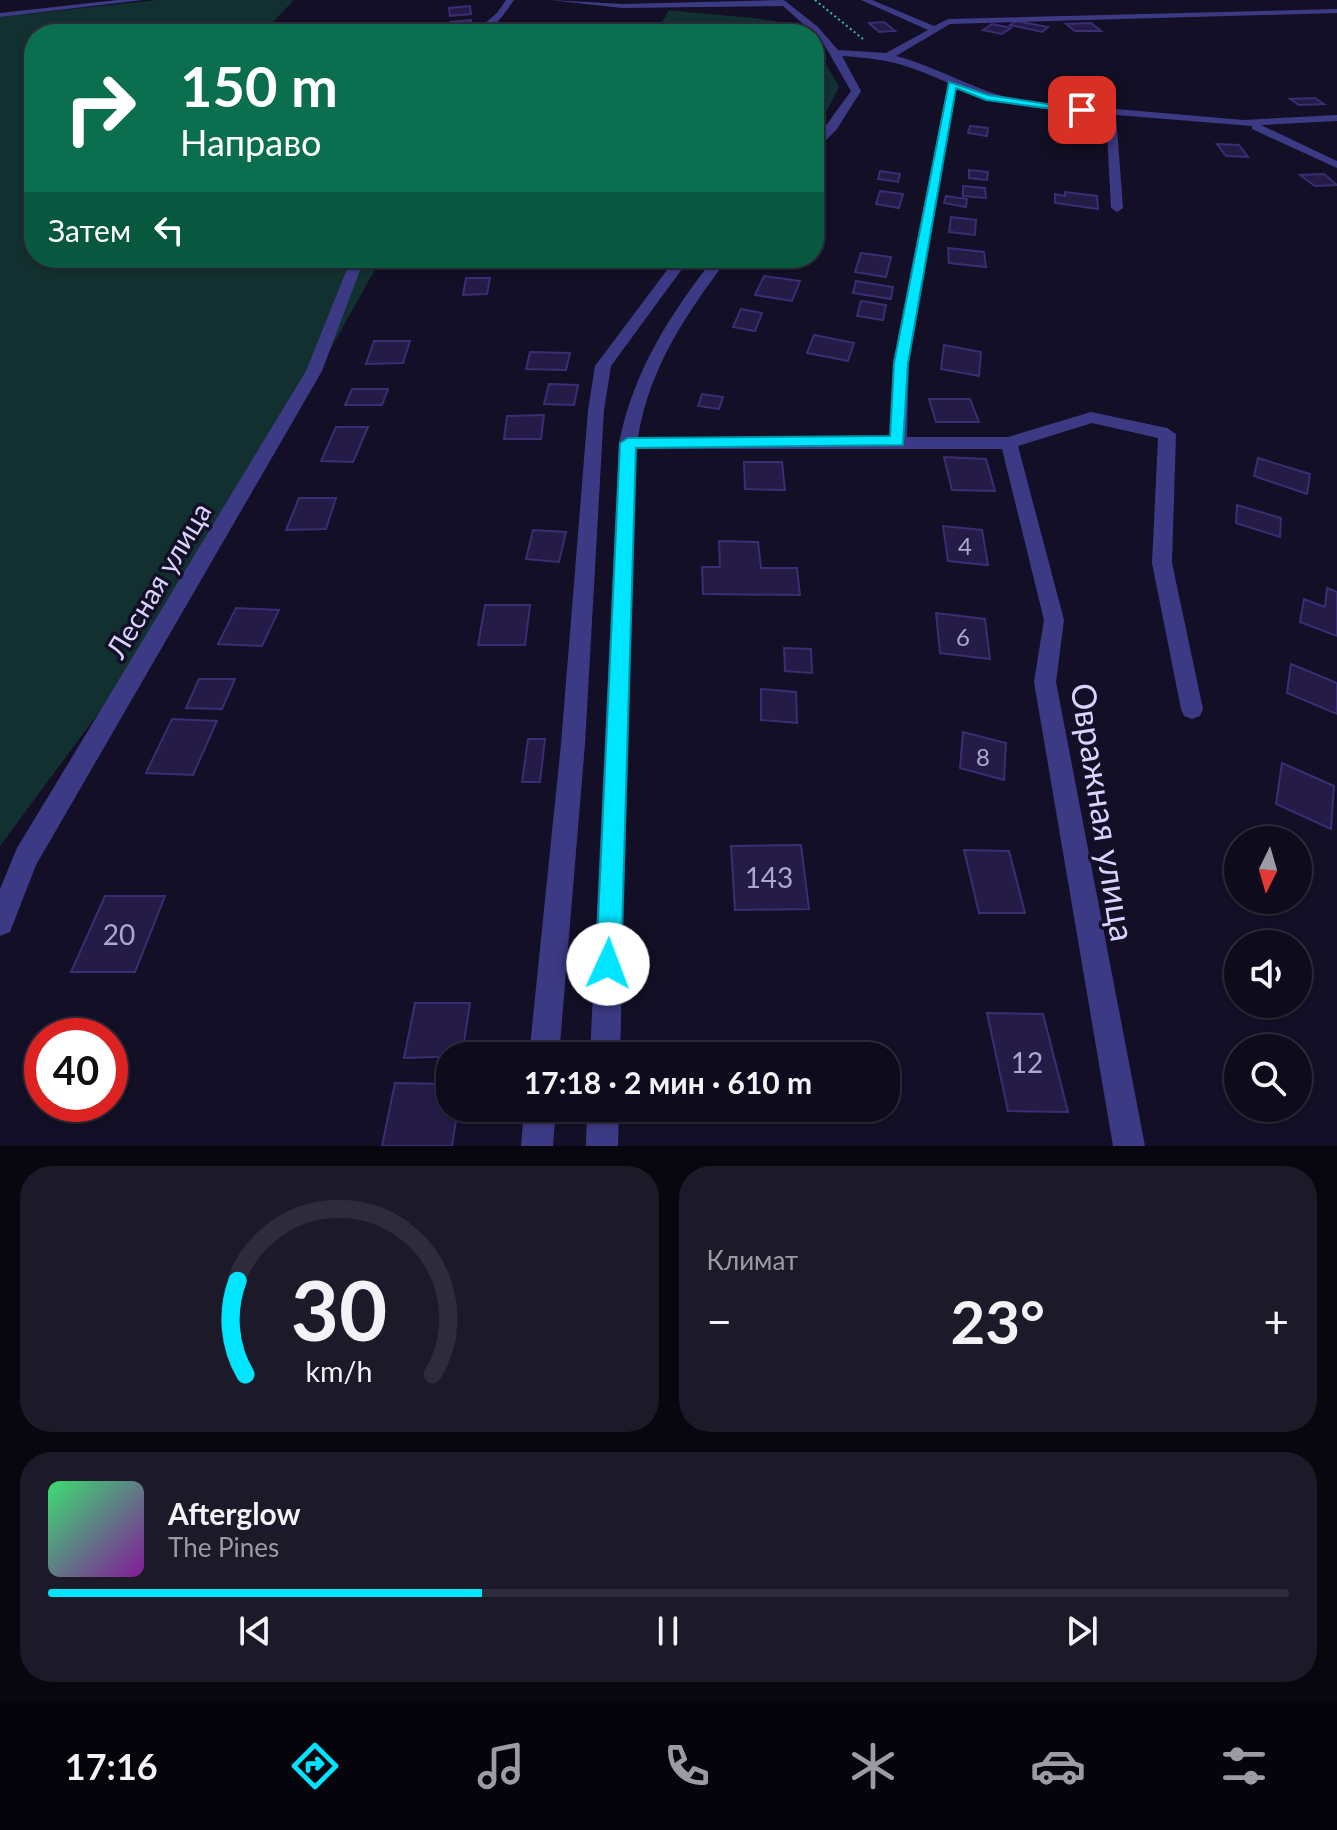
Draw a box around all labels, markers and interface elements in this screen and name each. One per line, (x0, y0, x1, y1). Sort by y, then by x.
text: 150 m (180, 52, 338, 119)
icon: right (48, 56, 152, 160)
pin (1048, 76, 1116, 144)
icon: arrive (1060, 88, 1104, 132)
text: Направо (180, 120, 321, 164)
icon: left (147, 208, 191, 252)
text: Затем (48, 212, 131, 248)
street label: Лесная улица (98, 496, 218, 665)
house number: 4 (958, 531, 972, 560)
house number: 6 (956, 622, 970, 651)
street label: Овражная улица (1063, 680, 1145, 944)
house number: 8 (976, 742, 990, 771)
north arrow (1224, 826, 1312, 914)
map controls (1224, 826, 1312, 1122)
house number: 143 (745, 860, 793, 894)
house number: 20 (103, 917, 135, 951)
position arrow (566, 922, 650, 1006)
button: sound (1224, 930, 1312, 1018)
speed limit sign: 40 (24, 1018, 128, 1122)
button: search (1224, 1034, 1312, 1122)
house number: 12 (1011, 1045, 1043, 1079)
text: 17:18 · 2 мин · 610 m (524, 1064, 812, 1100)
text: Климат (707, 1244, 798, 1276)
text: 30 (291, 1259, 388, 1359)
text: 23° (950, 1285, 1045, 1357)
text: − (707, 1295, 732, 1347)
text: + (1263, 1295, 1289, 1347)
text: km/h (306, 1354, 373, 1388)
text: Afterglow (168, 1495, 301, 1531)
text: The Pines (168, 1531, 279, 1563)
icon: previous (233, 1609, 277, 1653)
icon: pause (646, 1609, 690, 1653)
icon: next (1060, 1609, 1104, 1653)
icon: directions (287, 1738, 343, 1794)
icon: music (473, 1738, 529, 1794)
icon: phone (659, 1738, 715, 1794)
icon: climate (845, 1738, 901, 1794)
icon: car (1030, 1738, 1086, 1794)
icon: filters (1216, 1738, 1272, 1794)
text: 17:16 (65, 1744, 158, 1788)

